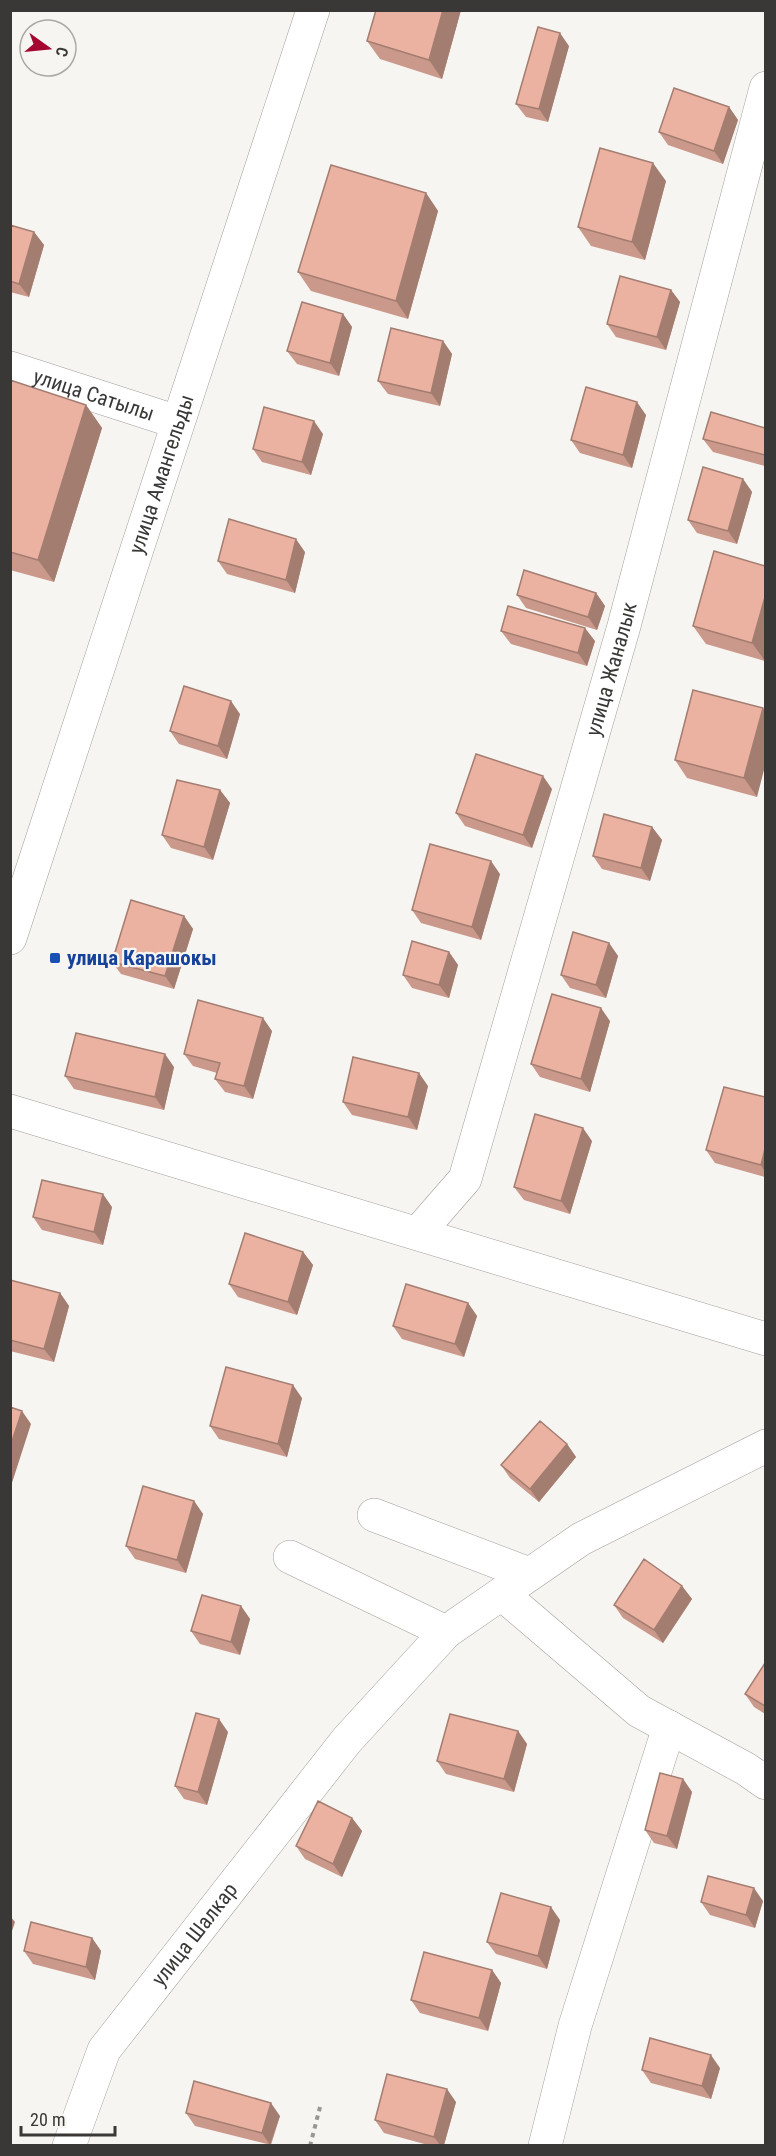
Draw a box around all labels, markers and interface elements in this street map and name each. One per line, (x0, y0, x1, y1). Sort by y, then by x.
north arrow (18, 18, 78, 78)
text: С (52, 45, 72, 59)
street label: улица Сатылы (30, 364, 157, 426)
street label: улица Амангельды (124, 392, 199, 557)
street label: улица Жаналык (581, 600, 642, 739)
place label: улица Карашокы (67, 946, 217, 970)
marker: улица Карашокы (48, 951, 62, 965)
street label: улица Шалкар (147, 1878, 242, 1991)
scale bar (21, 2099, 116, 2137)
text: 20 m (30, 2109, 65, 2130)

